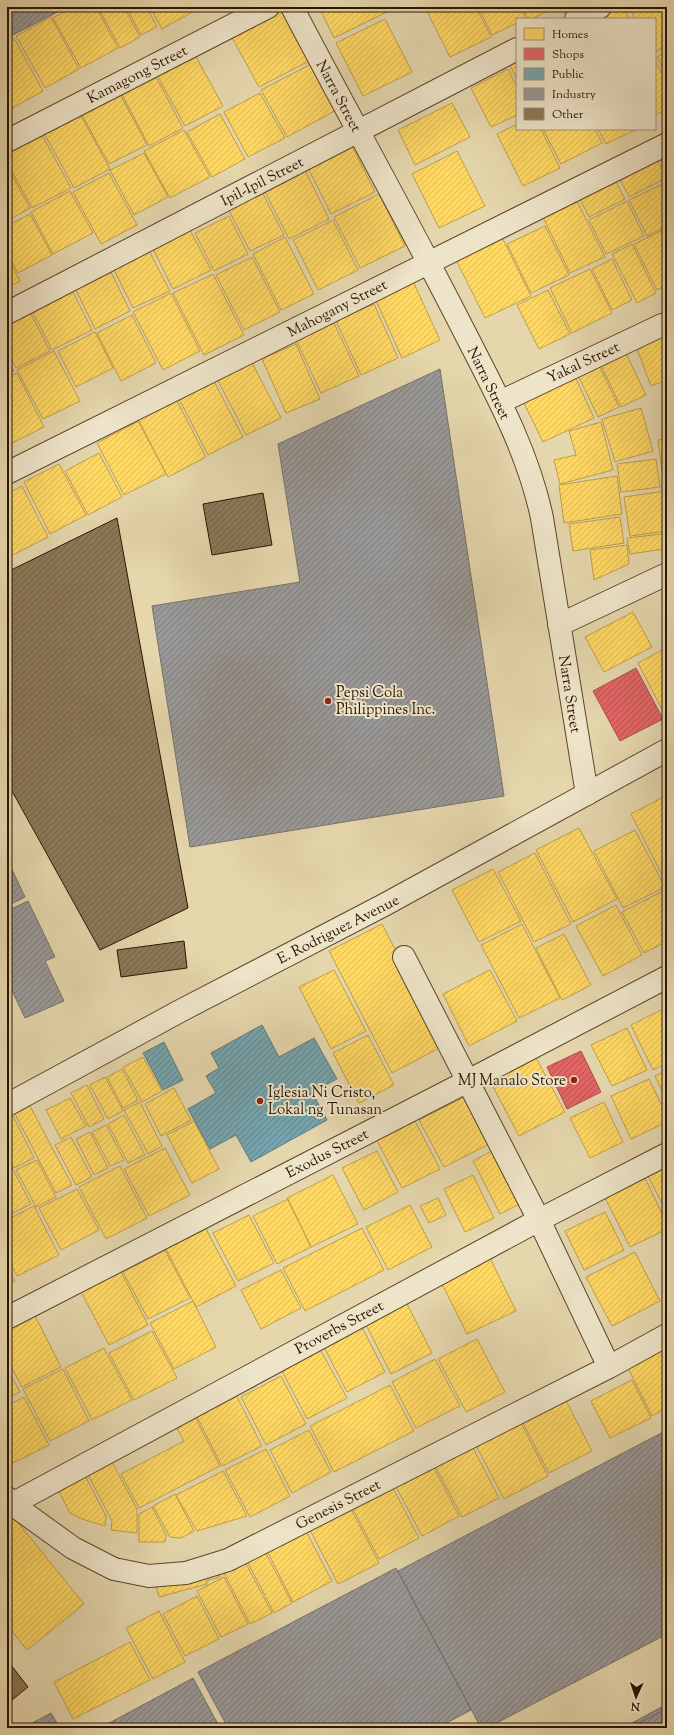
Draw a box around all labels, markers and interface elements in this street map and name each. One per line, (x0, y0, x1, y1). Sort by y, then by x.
legend (516, 18, 656, 130)
text: Homes (552, 26, 588, 44)
street label: Kamagong Street (84, 41, 192, 110)
text: Shops (552, 46, 584, 64)
street label: Narra Street (310, 57, 365, 136)
text: Public (552, 66, 585, 84)
text: Industry (552, 86, 596, 104)
text: Other (552, 106, 584, 124)
street label: Ipil-Ipil Street (218, 152, 308, 212)
street label: Mahogany Street (284, 275, 391, 344)
street label: Yakal Street (544, 337, 623, 389)
street label: Narra Street (461, 344, 514, 424)
street label: Narra Street (552, 654, 585, 735)
place label: Pepsi Cola Philippines Inc. (336, 683, 435, 721)
marker: Pepsi Cola Philippines Inc. (323, 696, 333, 706)
street label: E. Rodriguez Avenue (274, 890, 403, 970)
place label: MJ Manalo Store (458, 1071, 566, 1092)
marker: MJ Manalo Store (569, 1075, 579, 1085)
place label: Iglesia Ni Cristo, Lokal ng Tunasan (268, 1083, 382, 1121)
marker: Iglesia Ni Cristo, Lokal ng Tunasan (255, 1096, 265, 1106)
street label: Exodus Street (283, 1125, 373, 1184)
street label: Proverbs Street (292, 1296, 388, 1360)
street label: Genesis Street (293, 1475, 385, 1536)
north arrow (616, 1677, 656, 1717)
text: N (631, 1698, 641, 1714)

